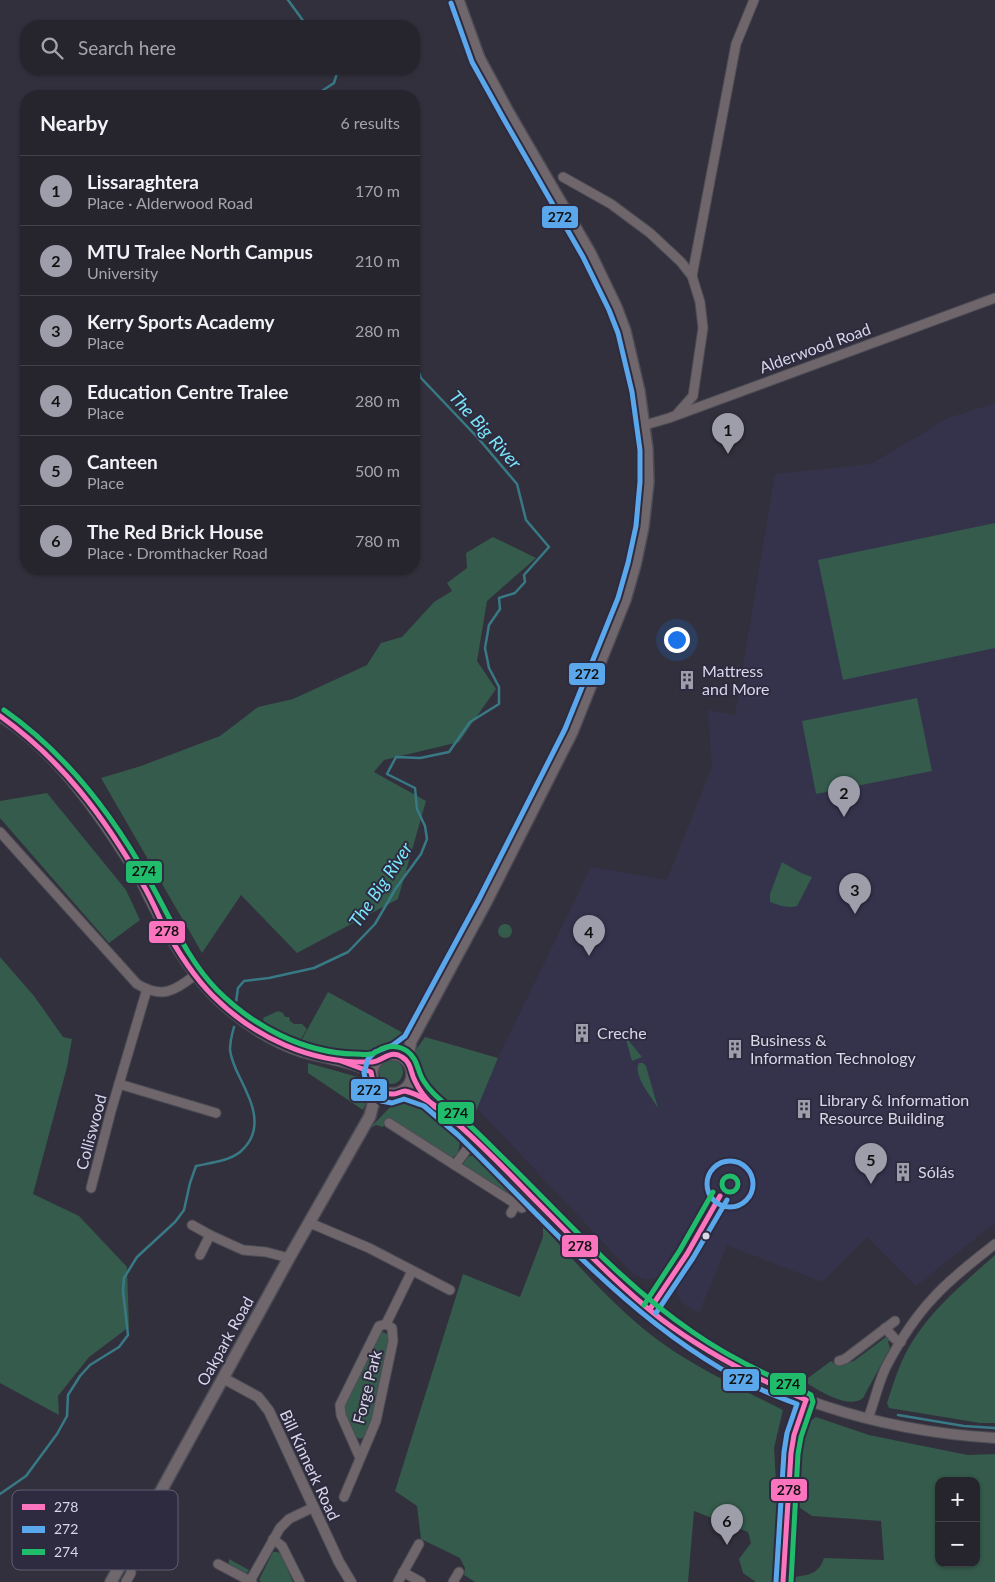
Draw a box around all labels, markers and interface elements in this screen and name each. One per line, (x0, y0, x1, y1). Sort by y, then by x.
search box (20, 20, 420, 75)
icon: search (38, 34, 66, 62)
text: Search here (78, 36, 176, 59)
text: Nearby (40, 110, 108, 135)
text: 6 results (340, 113, 400, 132)
text: Lissaraghtera (87, 170, 199, 193)
text: 1 (51, 181, 61, 200)
text: 170 m (355, 181, 400, 200)
text: Place · Alderwood Road (87, 193, 253, 212)
line badge: 272 (541, 205, 579, 229)
text: 272 (548, 208, 572, 225)
text: MTU Tralee North Campus (87, 240, 313, 263)
text: 2 (51, 251, 61, 270)
text: 210 m (355, 251, 400, 270)
text: University (87, 263, 158, 282)
text: Kerry Sports Academy (87, 310, 275, 333)
street label: Alderwood Road (757, 319, 873, 376)
text: 3 (51, 321, 61, 340)
text: 280 m (355, 321, 400, 340)
text: Place (87, 333, 124, 352)
text: Education Centre Tralee (87, 380, 289, 403)
water label: The Big River (445, 386, 527, 474)
text: 4 (51, 391, 61, 410)
text: 280 m (355, 391, 400, 410)
text: Place (87, 403, 124, 422)
pin: 1 (712, 413, 744, 454)
text: Canteen (87, 450, 158, 473)
text: 5 (51, 461, 61, 480)
text: 500 m (355, 461, 400, 480)
text: Place (87, 473, 124, 492)
text: The Red Brick House (87, 520, 263, 543)
text: 6 (51, 531, 61, 550)
text: 780 m (355, 531, 400, 550)
text: Place · Dromthacker Road (87, 543, 268, 562)
your location (664, 627, 690, 653)
place label: Mattress and More (702, 661, 770, 698)
line badge: 272 (568, 662, 606, 686)
text: 272 (575, 665, 599, 682)
building icon: Mattress and More (676, 669, 698, 691)
pin: 2 (828, 776, 860, 817)
water label: The Big River (344, 837, 417, 931)
line badge: 274 (125, 860, 163, 884)
text: 274 (132, 862, 156, 879)
pin: 3 (839, 873, 871, 914)
pin: 4 (573, 915, 605, 956)
line badge: 278 (148, 920, 186, 944)
text: 278 (155, 922, 179, 939)
building icon: Creche (571, 1022, 593, 1044)
place label: Creche (597, 1023, 647, 1042)
place label: Business & Information Technology (750, 1030, 917, 1067)
building icon: Business & Information Technology (724, 1038, 746, 1060)
line badge: 272 (350, 1078, 388, 1102)
text: 272 (357, 1081, 381, 1098)
place label: Library & Information Resource Building (819, 1090, 969, 1127)
street label: Colliswood (71, 1092, 110, 1172)
building icon: Library & Information Resource Building (793, 1098, 815, 1120)
line badge: 274 (437, 1101, 475, 1125)
text: 274 (444, 1104, 468, 1121)
pin: 5 (855, 1143, 887, 1184)
building icon: Sólás (892, 1161, 914, 1183)
place label: Sólás (918, 1162, 954, 1181)
unlabelled marker (701, 1231, 711, 1241)
line badge: 278 (561, 1234, 599, 1258)
text: 278 (568, 1237, 592, 1254)
street label: Oakpark Road (192, 1293, 257, 1389)
street label: Forge Park (348, 1347, 385, 1426)
line badge: 272 (722, 1368, 760, 1392)
text: 272 (729, 1370, 753, 1387)
line badge: 274 (769, 1372, 807, 1396)
text: 274 (776, 1375, 800, 1392)
street label: Bill Kinnerk Road (276, 1406, 344, 1523)
map controls (935, 1477, 980, 1567)
button: + (935, 1477, 980, 1522)
line badge: 278 (770, 1478, 808, 1502)
text: 278 (777, 1481, 801, 1498)
legend (12, 1490, 178, 1570)
text: 278 (54, 1498, 78, 1515)
pin: 6 (711, 1504, 743, 1545)
text: 272 (54, 1520, 78, 1537)
button: − (935, 1522, 980, 1567)
text: 274 (54, 1543, 78, 1560)

